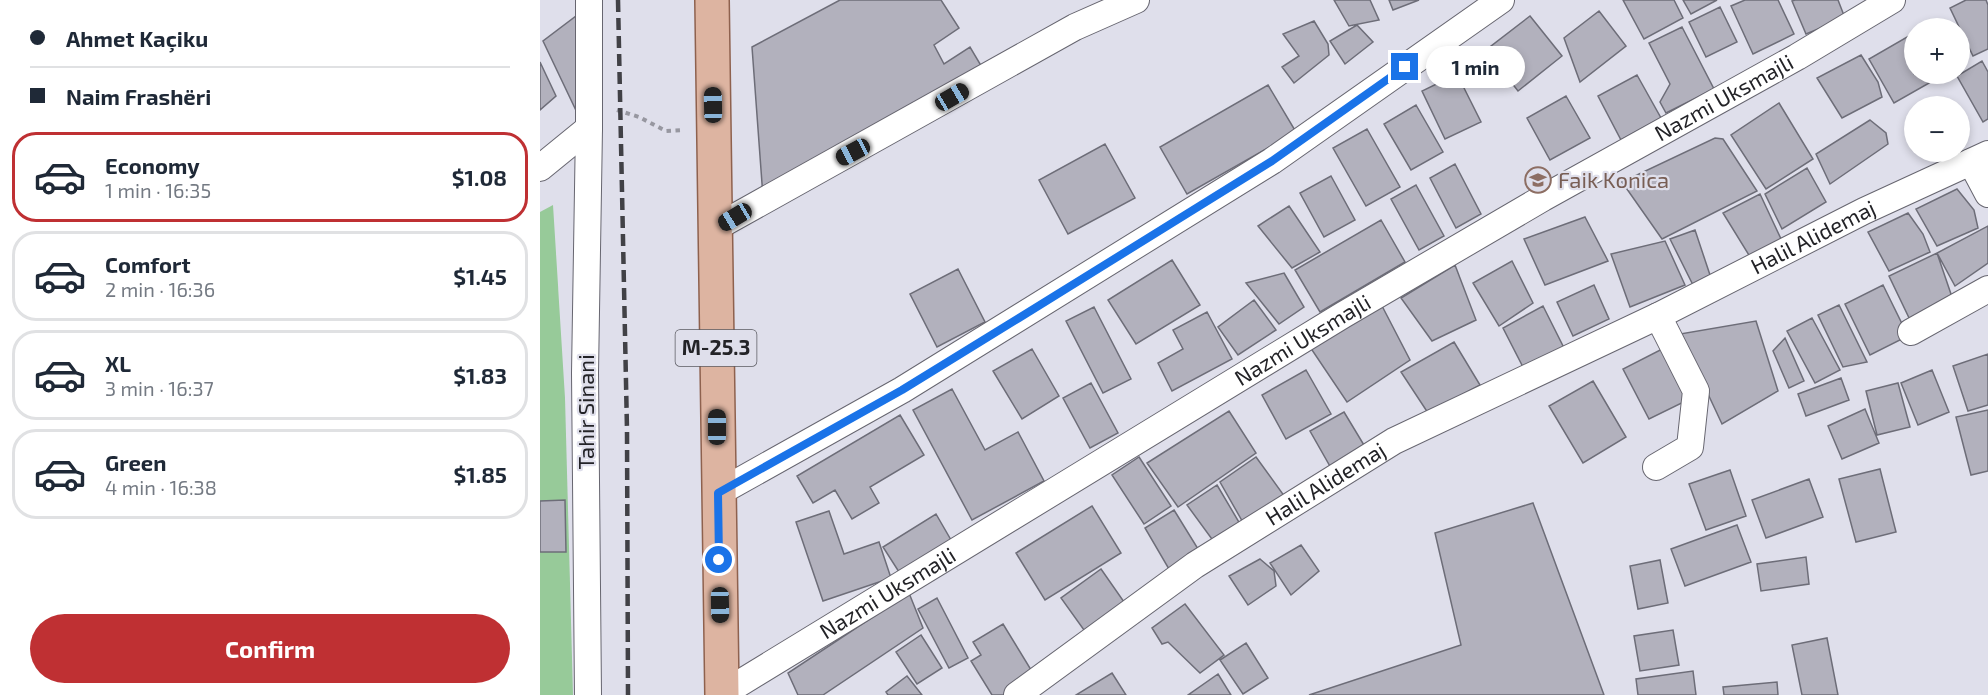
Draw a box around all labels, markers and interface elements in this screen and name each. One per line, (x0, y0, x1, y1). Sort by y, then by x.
map controls (1904, 18, 1970, 162)
button: + (1904, 18, 1970, 84)
text: Ahmet Kaçiku (66, 25, 208, 51)
callout: 1 min (1426, 46, 1525, 88)
street label: Nazmi Uksmajli (1649, 48, 1797, 146)
route end (1391, 53, 1418, 80)
text: 1 min (1451, 55, 1500, 79)
car (932, 80, 972, 114)
text: Naim Frashëri (66, 83, 211, 109)
car (704, 87, 722, 123)
button: − (1904, 96, 1970, 162)
car (833, 136, 873, 168)
icon: car (33, 150, 87, 204)
text: Economy (105, 152, 200, 178)
text: $1.08 (452, 164, 507, 190)
school or university icon: Faik Konica (1523, 165, 1553, 195)
place label: Faik Konica (1558, 166, 1669, 192)
text: 1 min · 16:35 (105, 178, 211, 202)
street label: Halil Alidemaj (1746, 194, 1879, 279)
car (715, 200, 755, 234)
icon: car (33, 249, 87, 303)
text: Comfort (105, 251, 190, 277)
text: $1.45 (453, 263, 507, 289)
text: 2 min · 16:36 (105, 277, 215, 301)
street label: Nazmi Uksmajli (1229, 288, 1375, 390)
road number: M-25.3 (676, 330, 756, 366)
icon: car (33, 348, 87, 402)
text: XL (105, 350, 131, 376)
street label: Tahir Sinani (572, 354, 598, 470)
text: $1.83 (453, 362, 507, 388)
text: 3 min · 16:37 (105, 376, 214, 400)
car (708, 409, 726, 445)
street label: Halil Alidemaj (1260, 436, 1390, 530)
icon: car (33, 447, 87, 501)
text: Green (105, 449, 167, 475)
text: $1.85 (454, 461, 507, 487)
text: 4 min · 16:38 (105, 475, 217, 499)
street label: Nazmi Uksmajli (814, 541, 960, 643)
route start (705, 546, 732, 573)
car (711, 587, 729, 623)
button: Confirm (30, 614, 510, 683)

